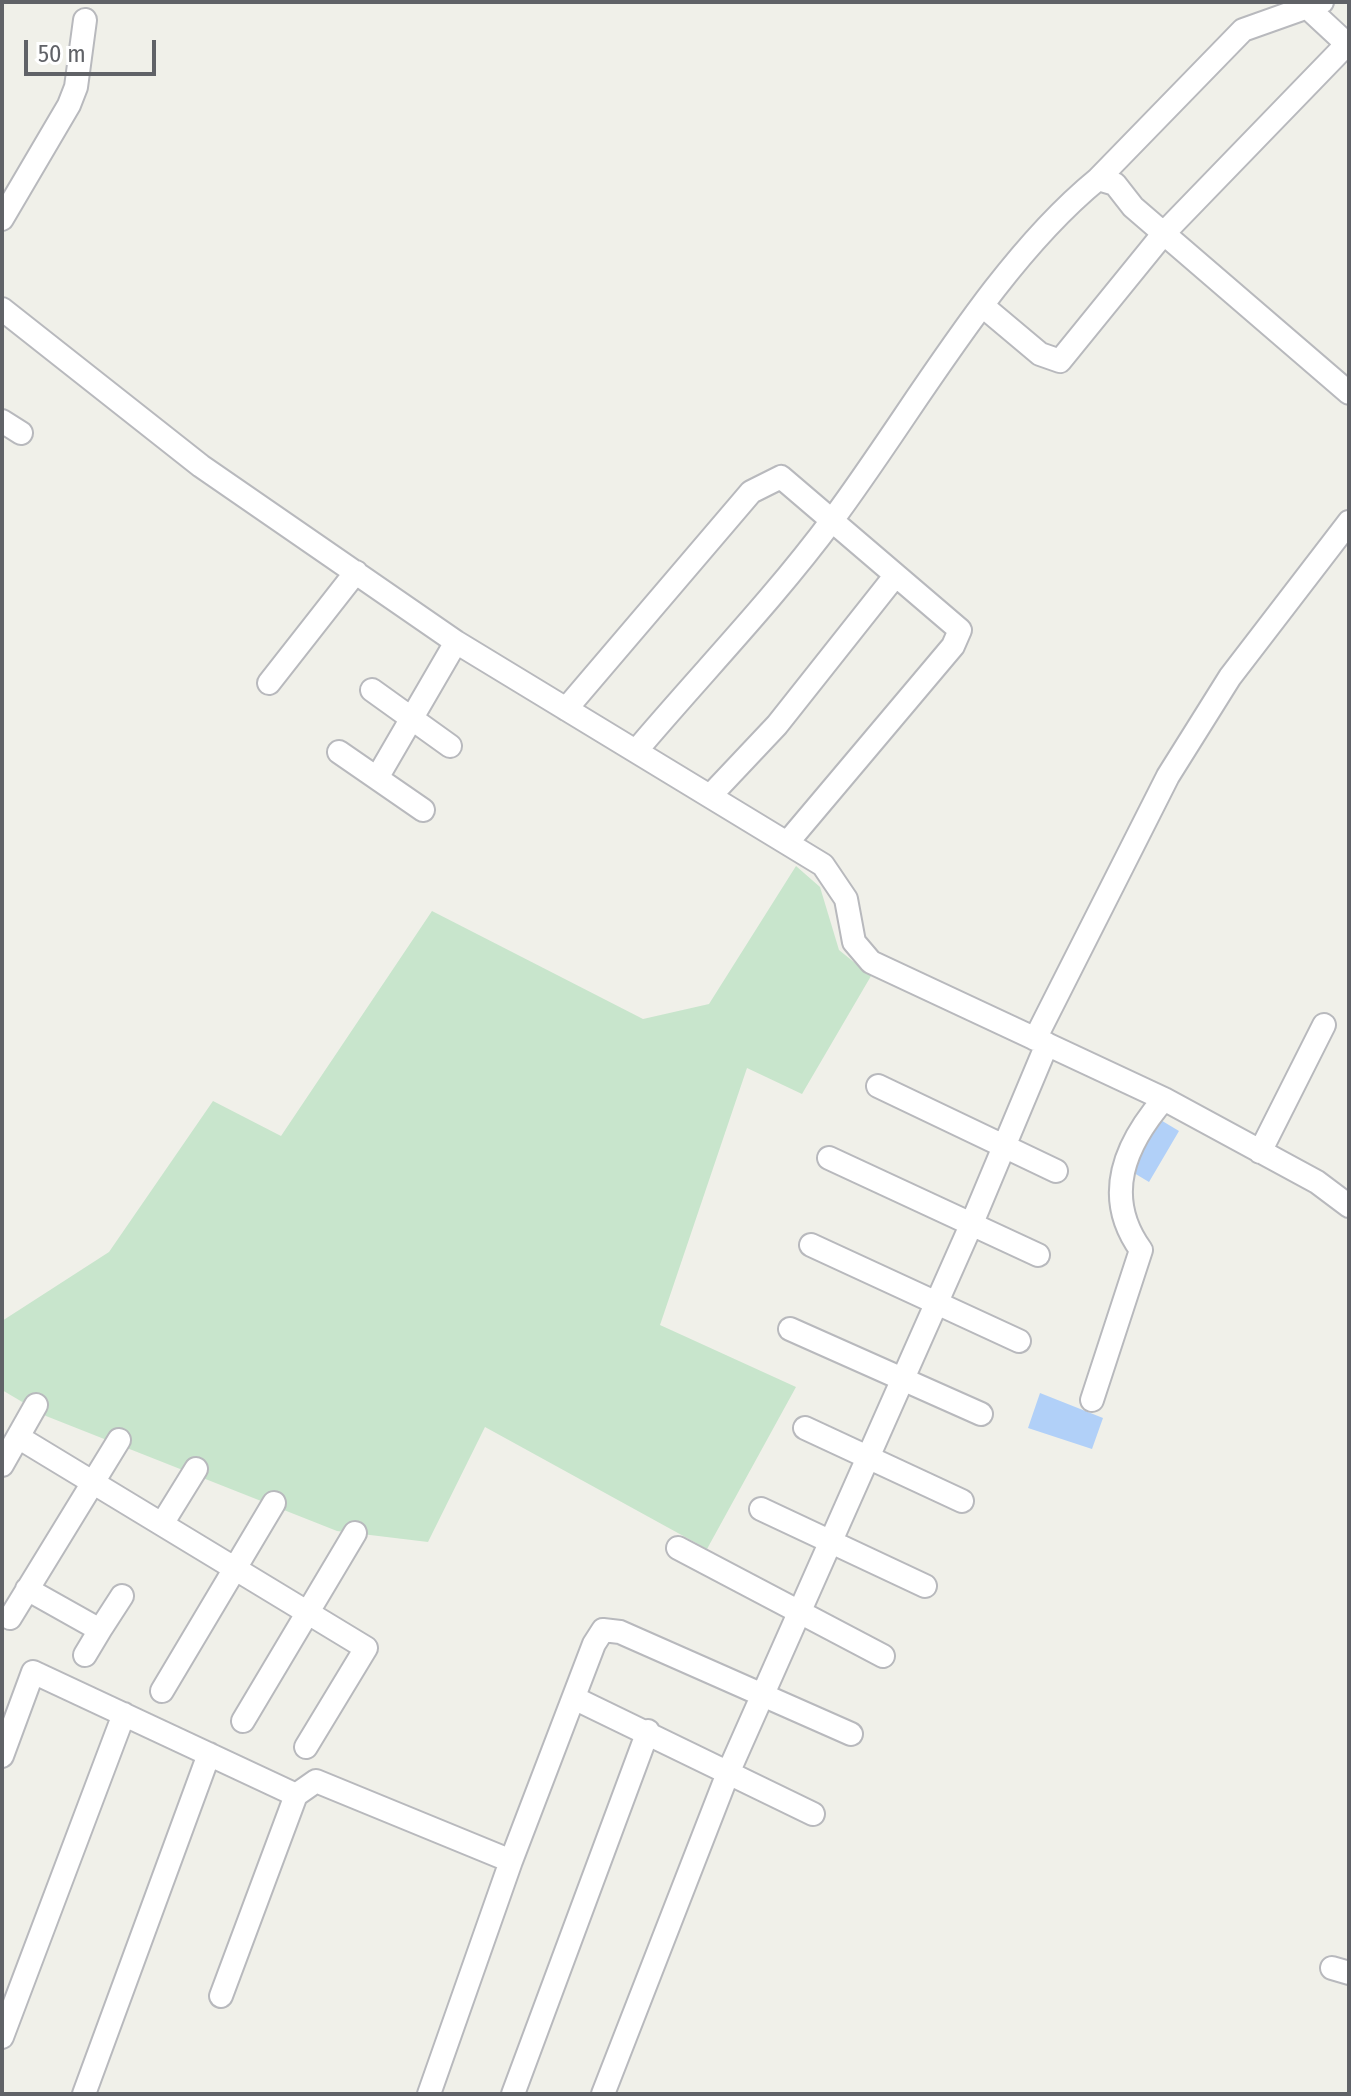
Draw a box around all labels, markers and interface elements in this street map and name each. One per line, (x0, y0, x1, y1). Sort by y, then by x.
scale bar (28, 24, 160, 74)
text: 50 m (38, 40, 86, 68)

